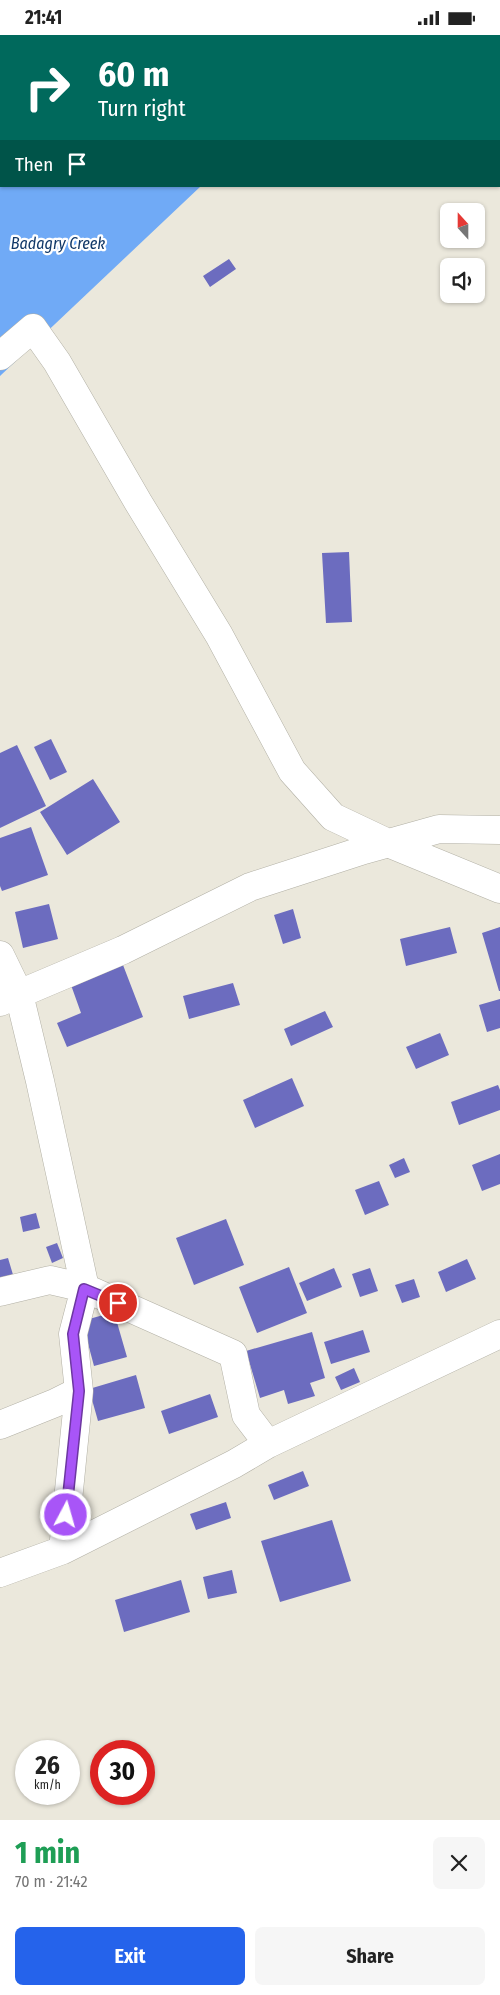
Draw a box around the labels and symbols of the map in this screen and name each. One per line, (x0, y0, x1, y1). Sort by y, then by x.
north arrow (440, 203, 485, 247)
water label: Badagry Creek (11, 234, 105, 253)
pin (97, 1282, 139, 1324)
position arrow (39, 1488, 91, 1540)
speed limit sign: 30 (90, 1740, 155, 1805)

